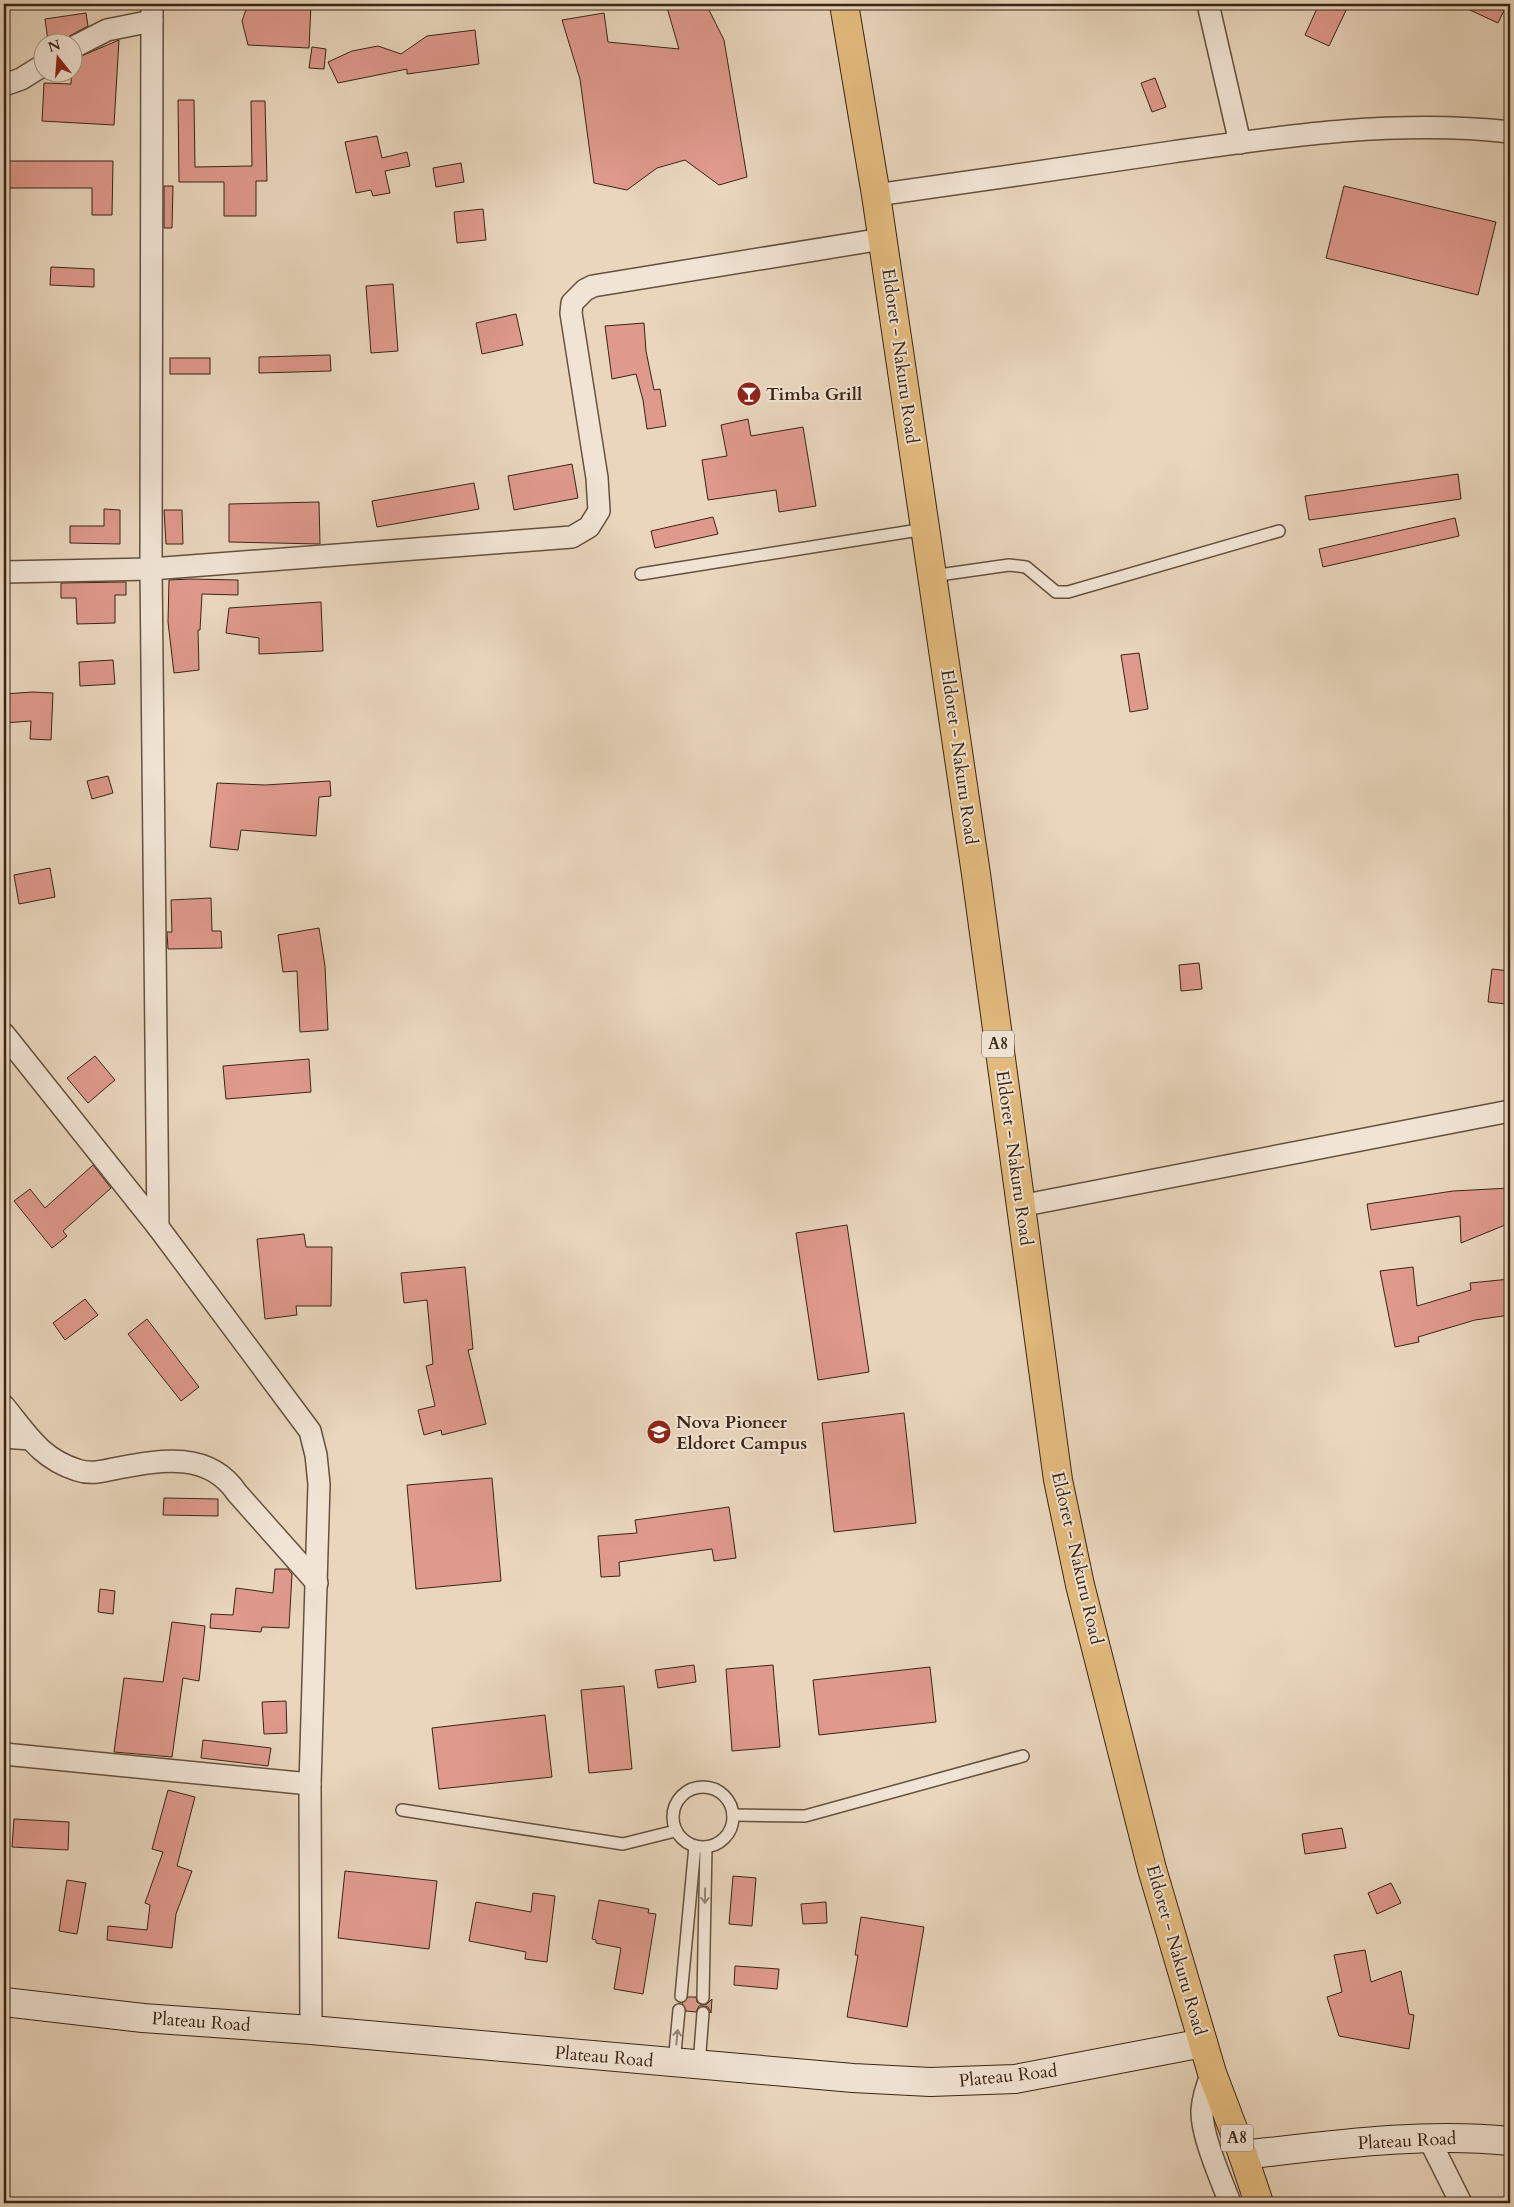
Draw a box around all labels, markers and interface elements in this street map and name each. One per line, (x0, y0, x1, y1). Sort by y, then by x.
north arrow (32, 32, 82, 82)
text: N (46, 35, 63, 57)
street label: Eldoret - Nakuru Road (875, 267, 925, 446)
bar icon: Timba Grill (736, 381, 762, 407)
place label: Timba Grill (766, 382, 862, 407)
street label: Eldoret - Nakuru Road (934, 668, 984, 847)
road number: A8 (982, 1030, 1014, 1058)
street label: Eldoret - Nakuru Road (989, 1069, 1039, 1248)
place label: Nova Pioneer Eldoret Campus (676, 1410, 807, 1456)
school or university icon: Nova Pioneer Eldoret Campus (646, 1419, 672, 1445)
street label: Eldoret - Nakuru Road (1045, 1469, 1109, 1647)
street label: Eldoret - Nakuru Road (1140, 1862, 1212, 2039)
one-way arrow (700, 1888, 710, 1904)
street label: Plateau Road (151, 2006, 252, 2038)
one-way arrow (672, 2029, 682, 2045)
street label: Plateau Road (554, 2040, 655, 2074)
street label: Plateau Road (958, 2058, 1059, 2094)
road number: A8 (1221, 2124, 1253, 2152)
street label: Plateau Road (1357, 2126, 1457, 2156)

